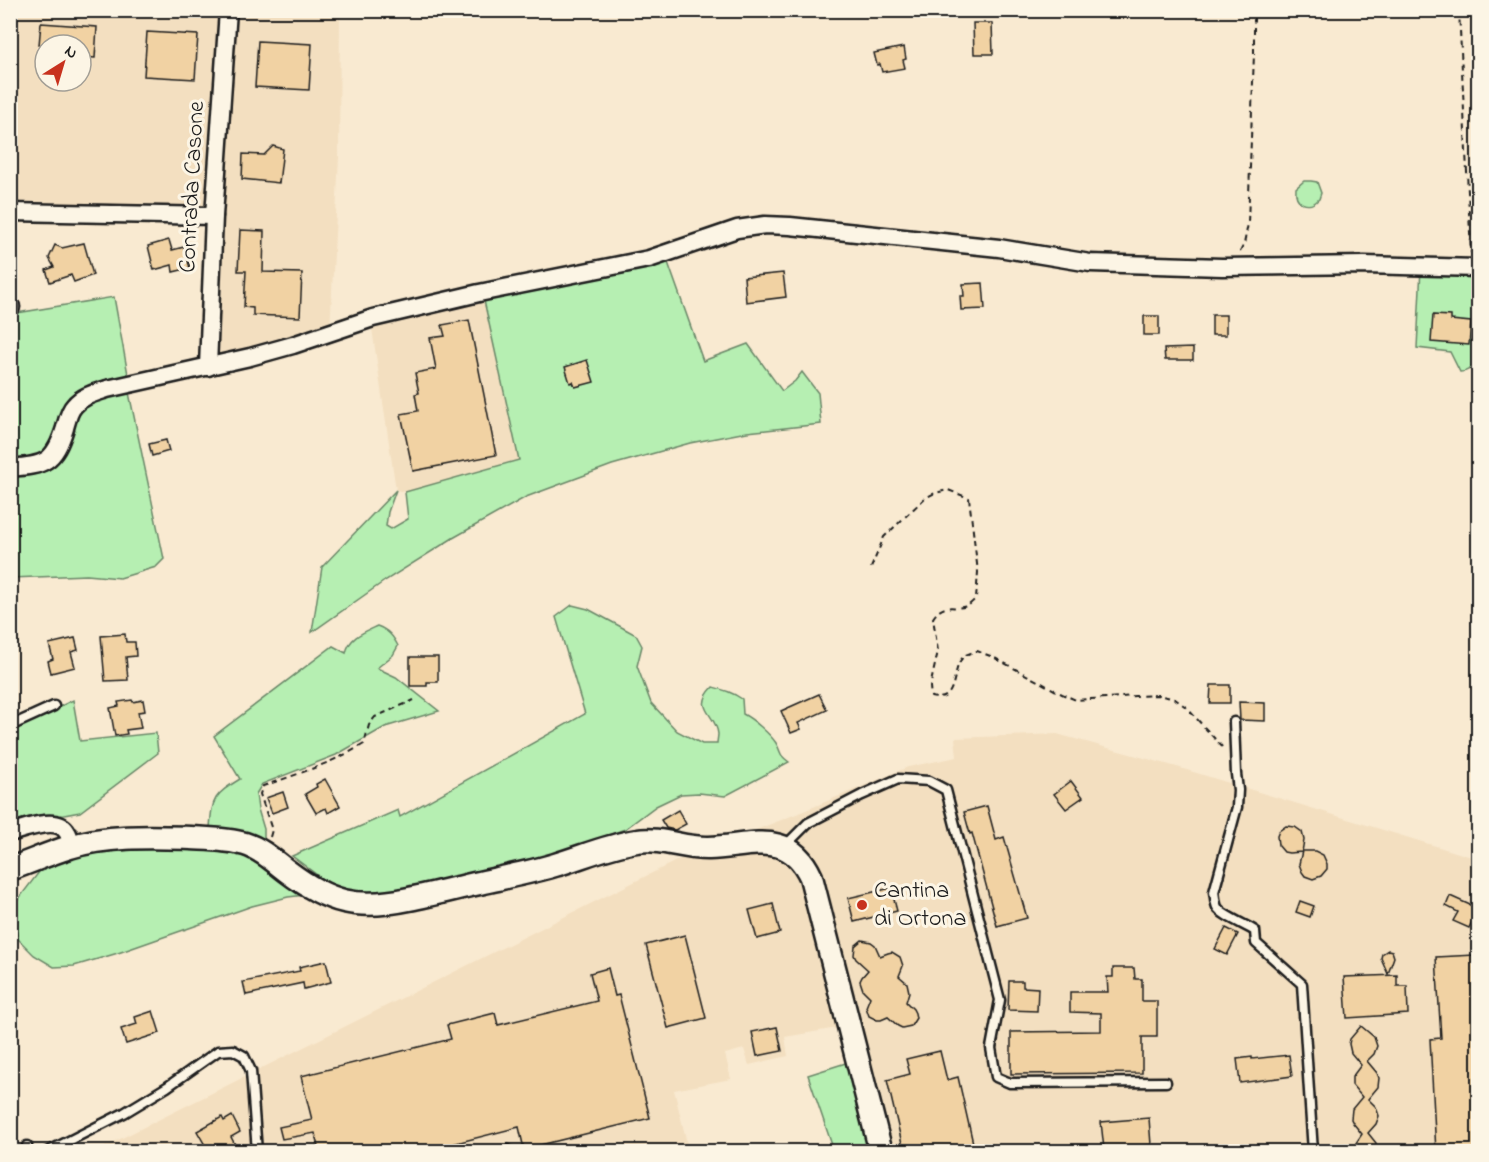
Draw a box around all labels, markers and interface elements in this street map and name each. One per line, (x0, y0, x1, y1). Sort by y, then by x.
north arrow (33, 33, 93, 93)
text: N (59, 40, 83, 66)
street label: Contrada Casone (171, 100, 215, 274)
place label: Cantina di Ortona (874, 874, 966, 937)
marker: Cantina di Ortona (855, 898, 869, 912)

